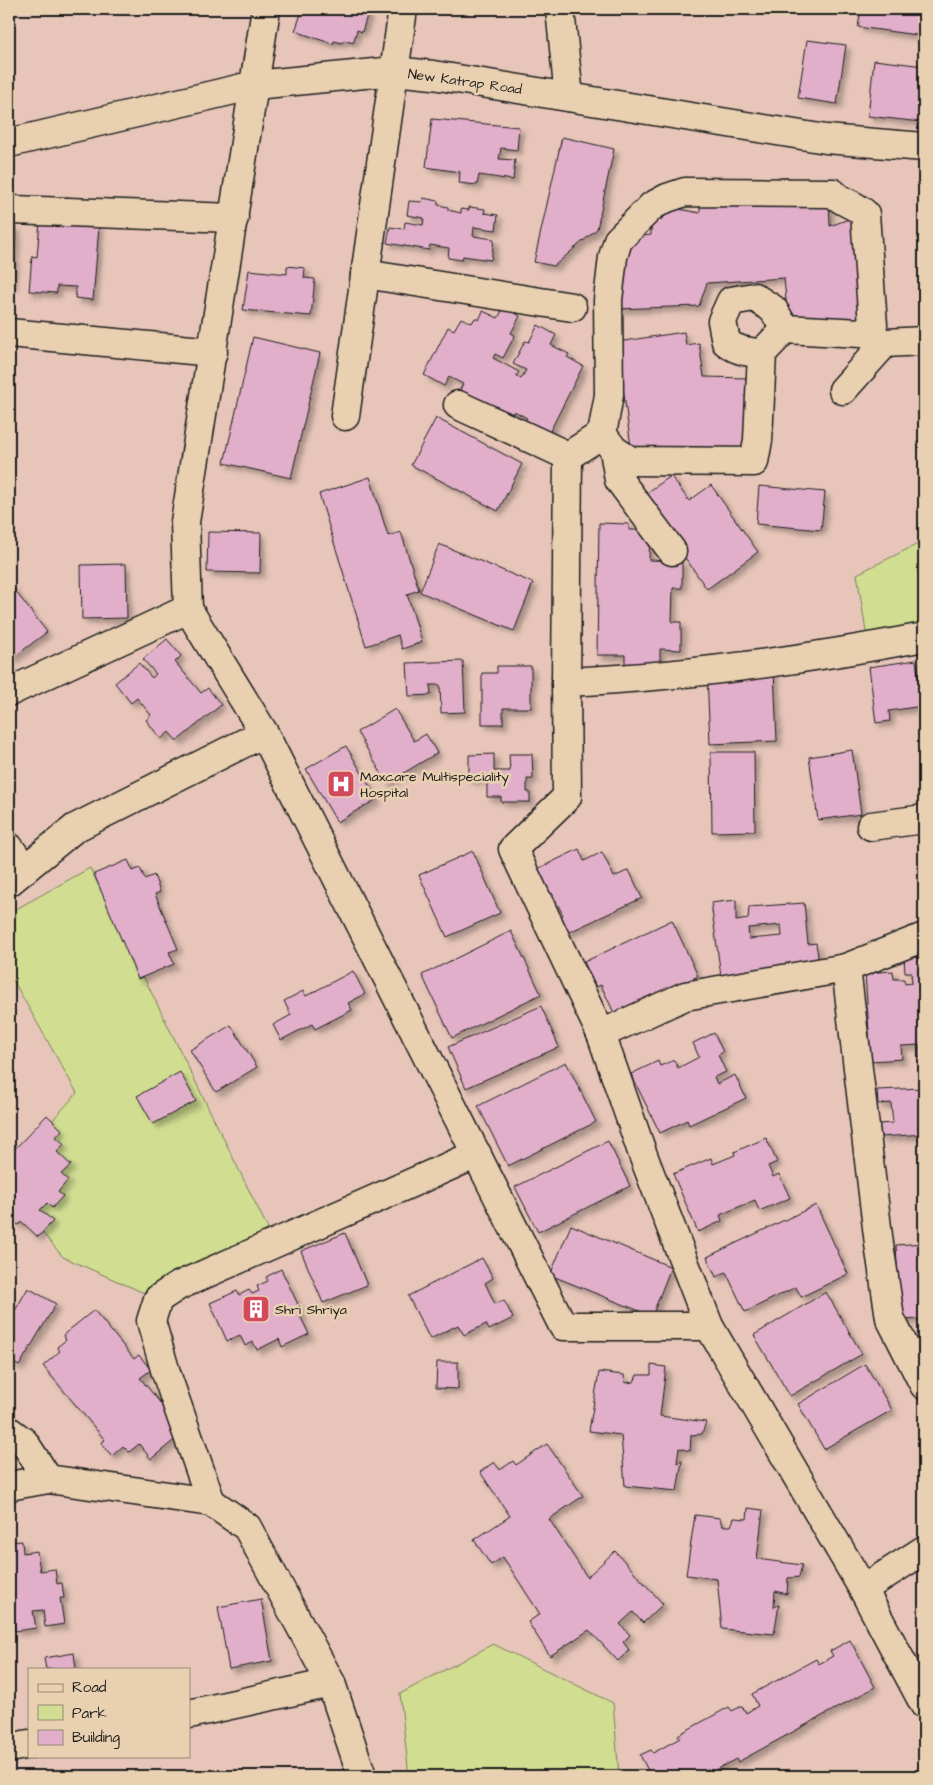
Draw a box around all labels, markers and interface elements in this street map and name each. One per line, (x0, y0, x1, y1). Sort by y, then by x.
street label: New Katrap Road (407, 64, 523, 100)
place label: Maxcare Multispeciality Hospital (360, 767, 509, 803)
hospital icon: Maxcare Multispeciality Hospital (326, 769, 356, 799)
building icon: Shri Shriya (241, 1294, 271, 1324)
place label: Shri Shriya (275, 1300, 347, 1320)
legend (28, 1668, 190, 1758)
text: Road (72, 1677, 107, 1698)
text: Park (72, 1703, 107, 1724)
text: Building (72, 1727, 120, 1749)

